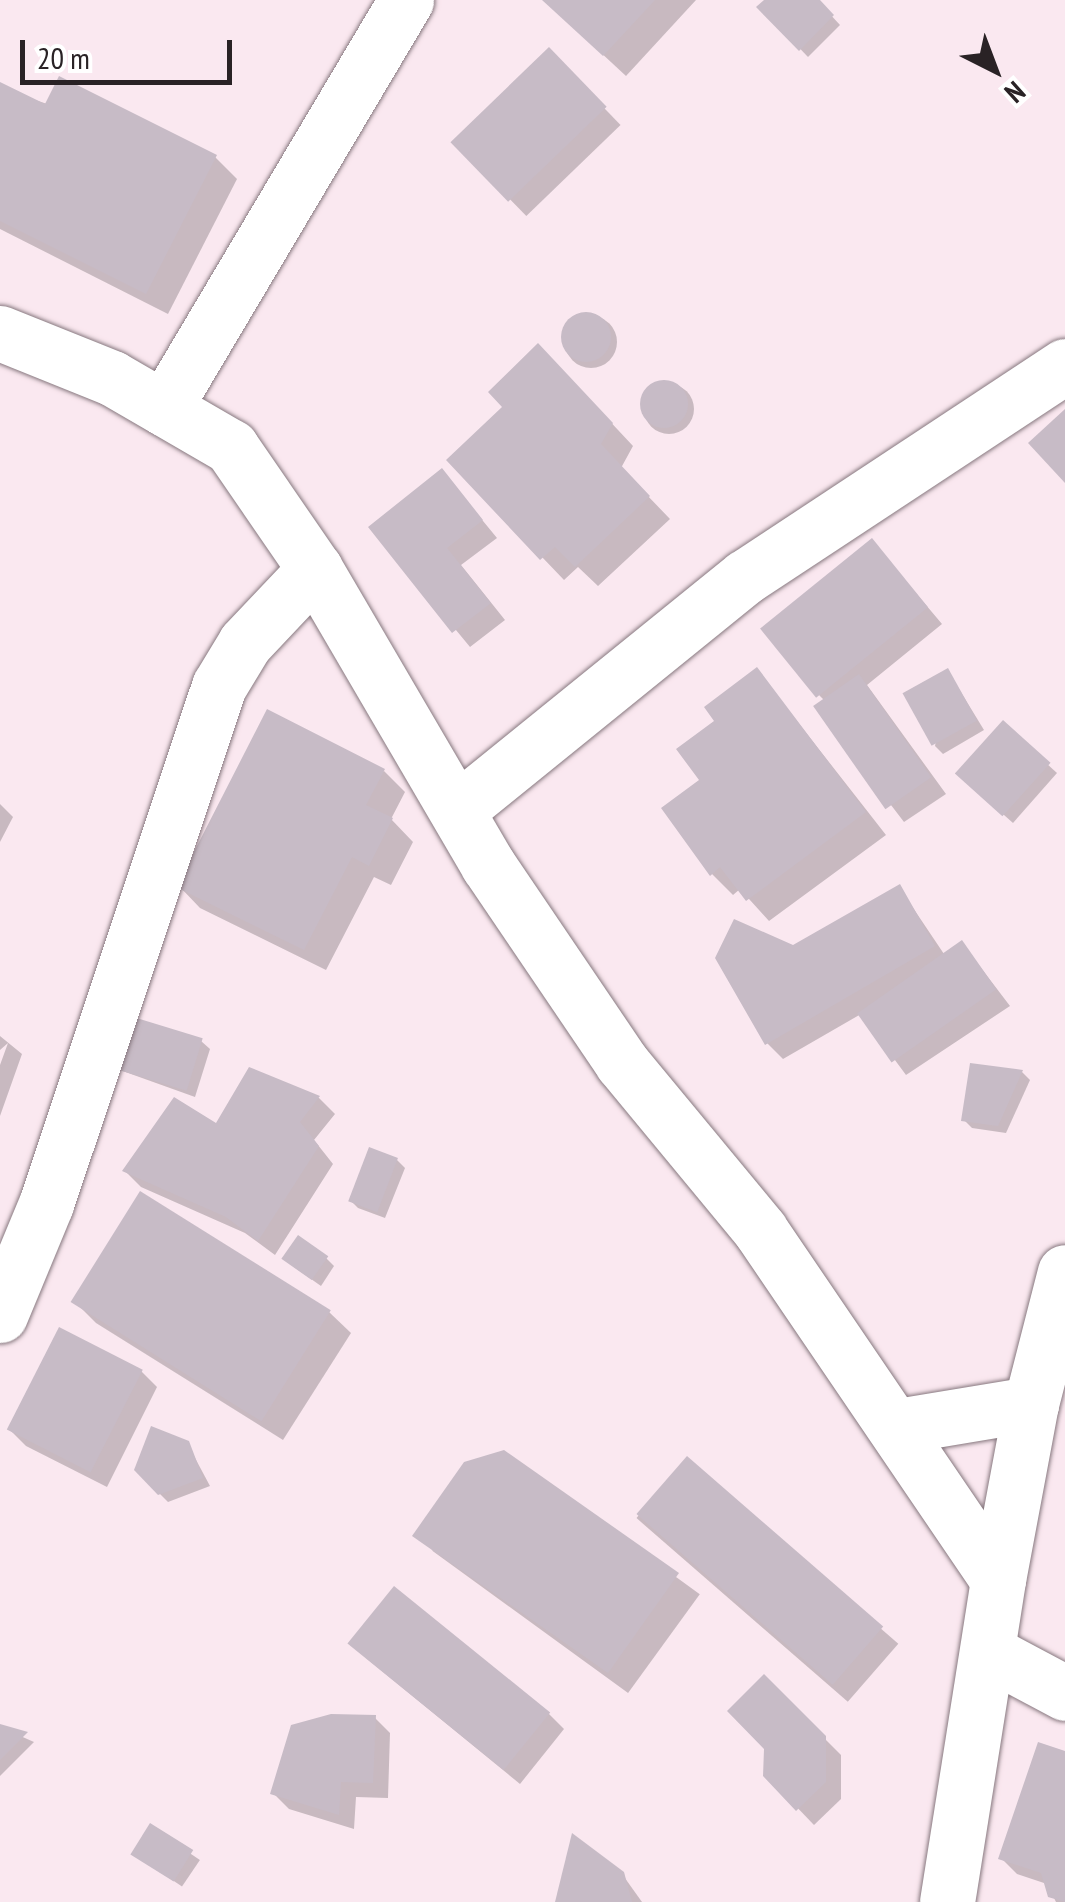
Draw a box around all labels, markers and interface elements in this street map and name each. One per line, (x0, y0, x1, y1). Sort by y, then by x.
scale bar (25, 20, 238, 82)
north arrow (945, 20, 1045, 120)
text: 20 m (37, 38, 90, 77)
text: N (997, 74, 1033, 111)

